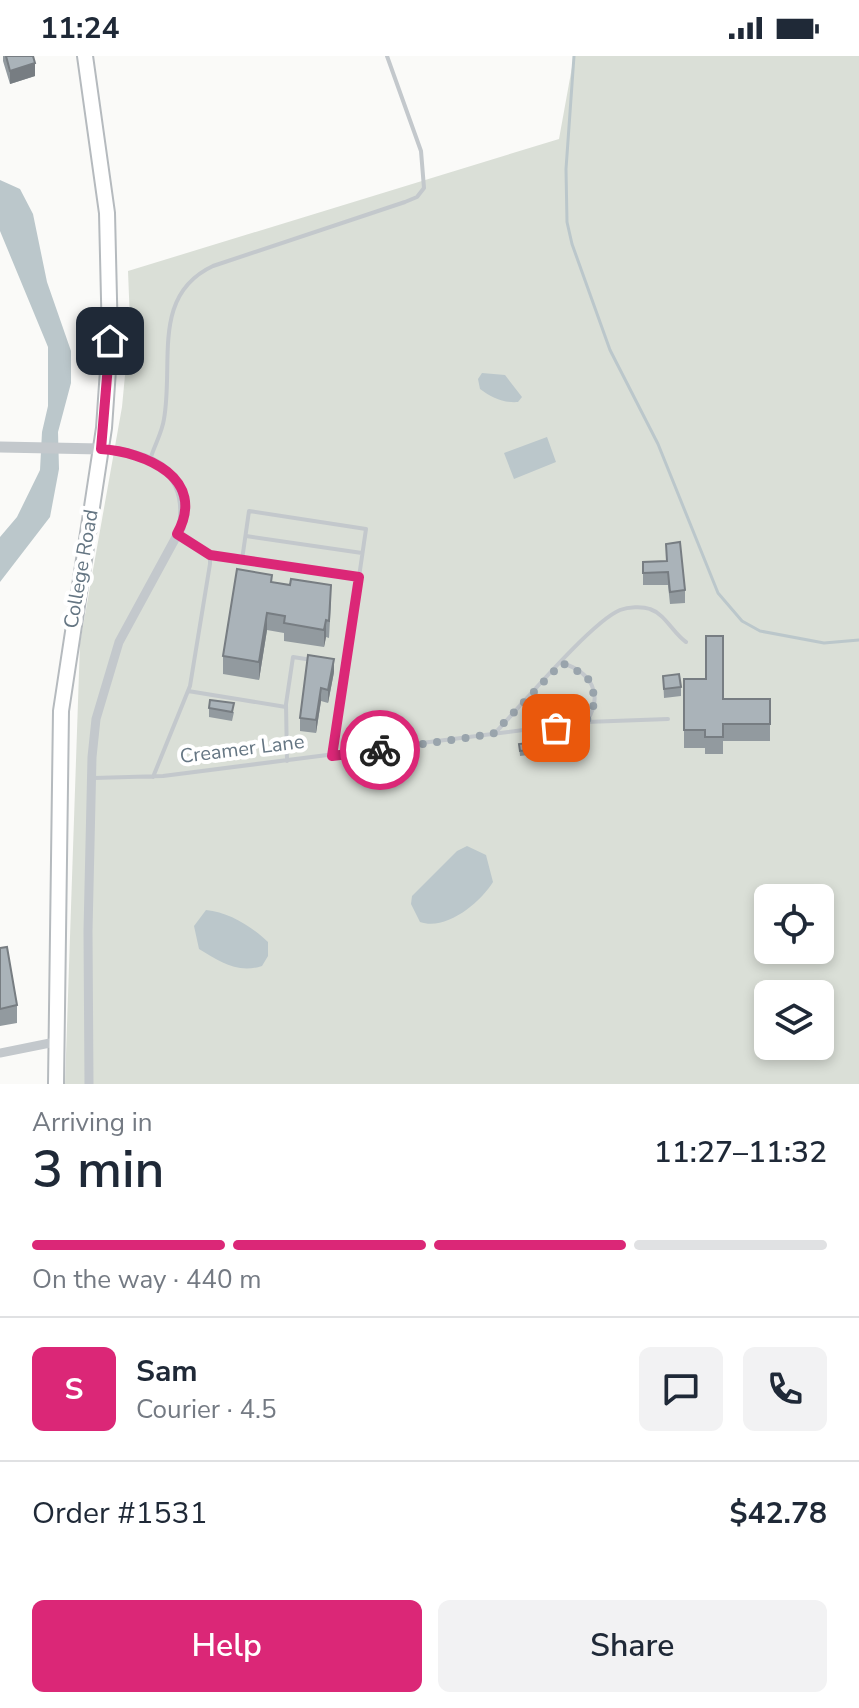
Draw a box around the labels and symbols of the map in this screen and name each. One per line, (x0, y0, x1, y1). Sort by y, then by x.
pin (76, 307, 144, 375)
street label: College Road (57, 507, 105, 631)
pin (522, 694, 590, 762)
courier (340, 710, 420, 790)
street label: Creamer Lane (178, 728, 306, 770)

